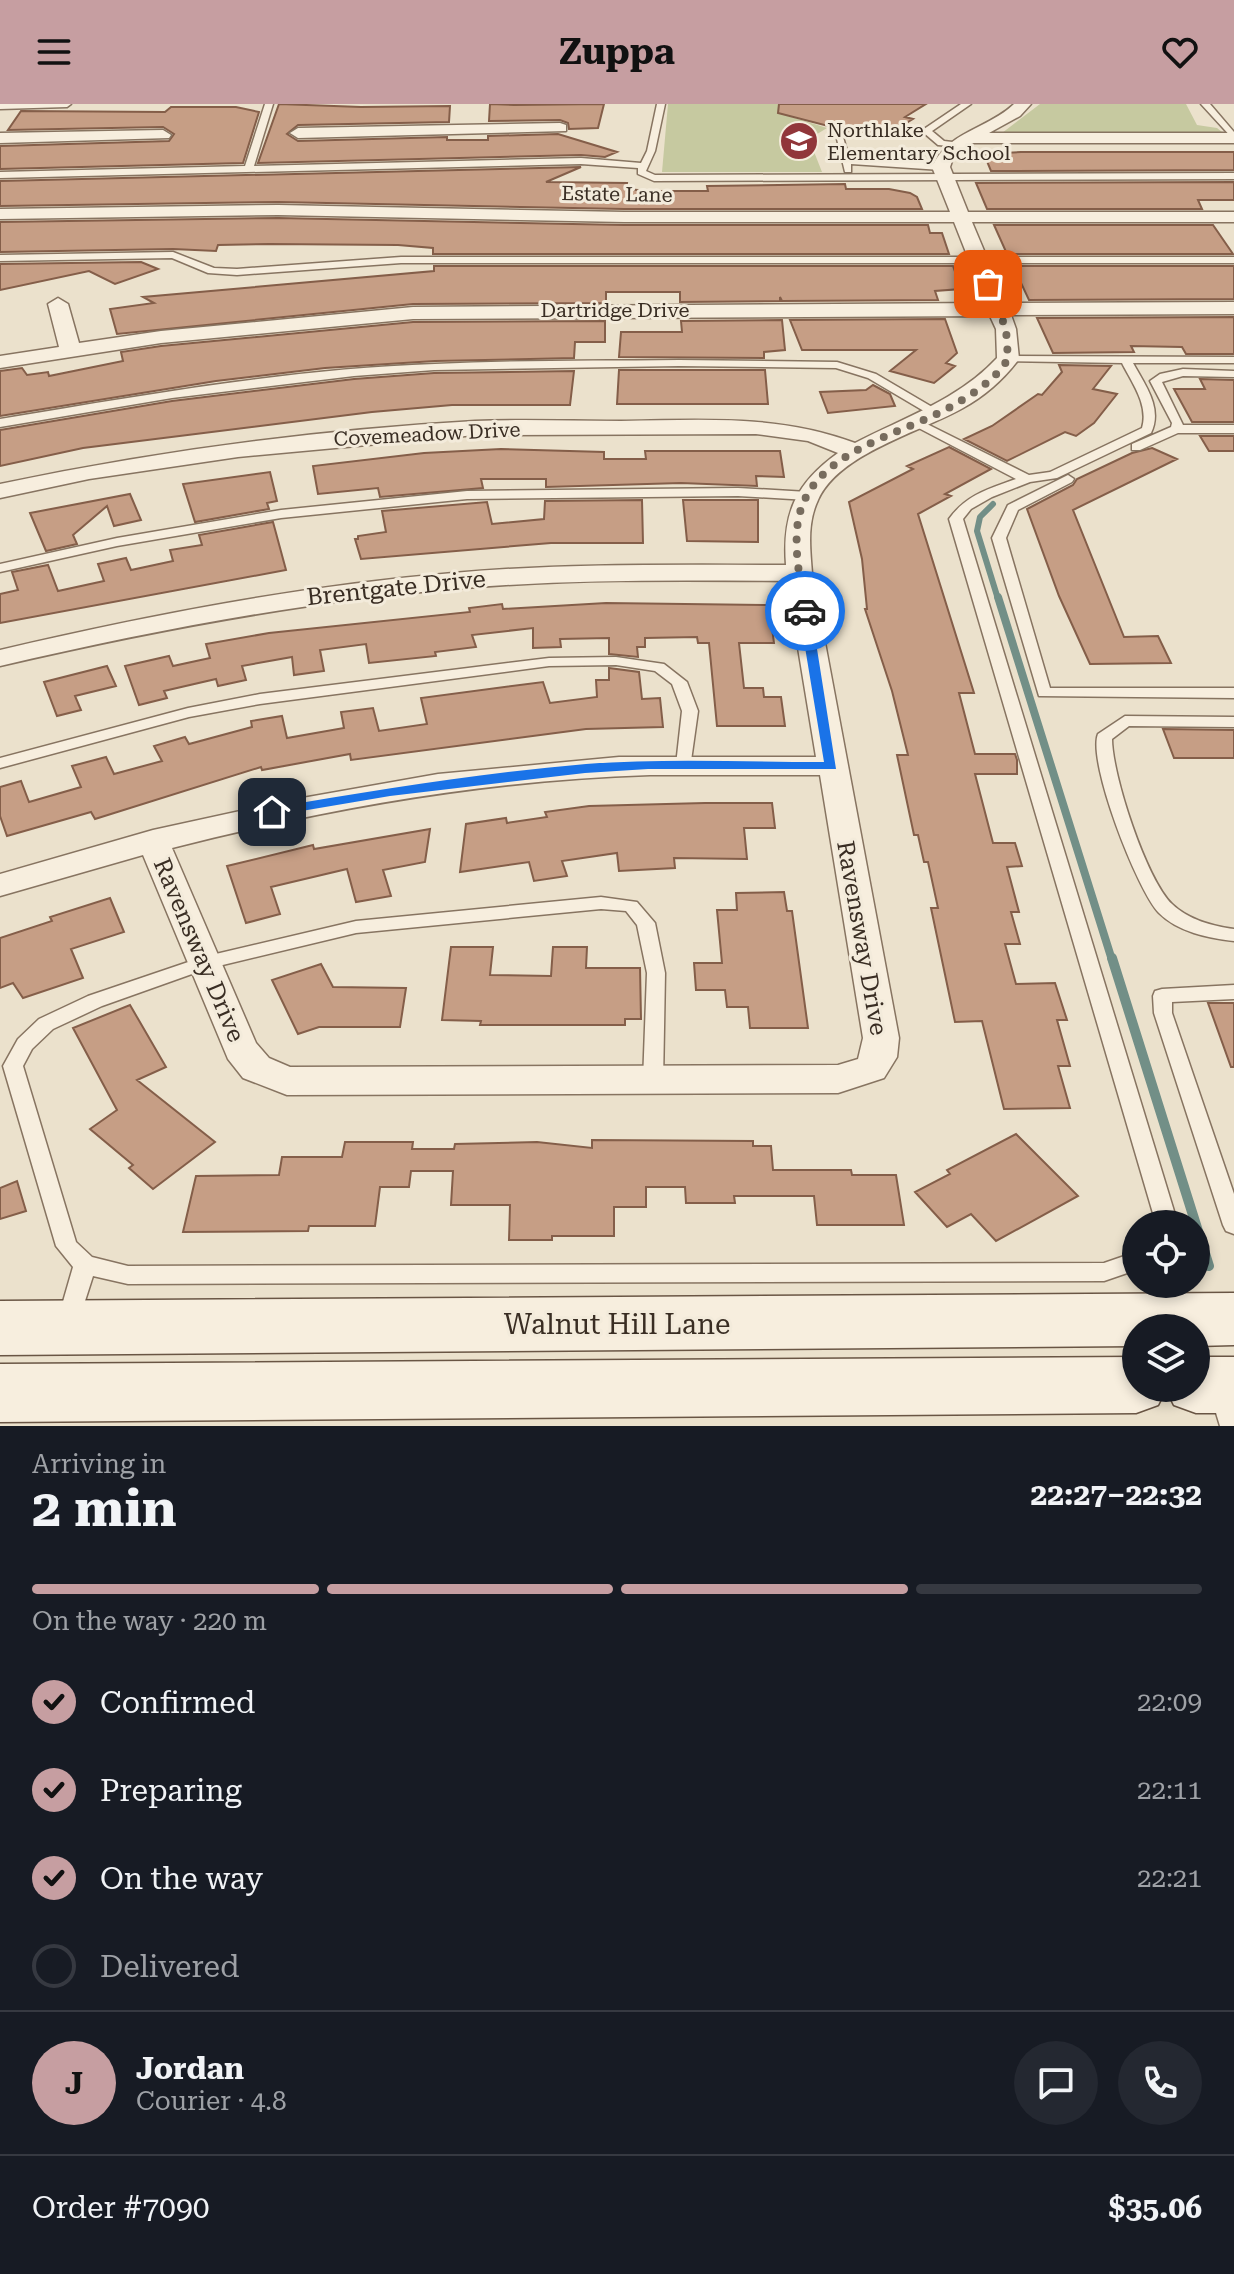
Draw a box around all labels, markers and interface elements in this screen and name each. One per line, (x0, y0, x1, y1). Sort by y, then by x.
icon: menu (32, 30, 76, 74)
icon: heart (1158, 30, 1202, 74)
text: Zuppa (559, 31, 675, 73)
place label: Northlake Elementary School (827, 118, 1010, 165)
school or university icon: Northlake Elementary School (778, 120, 820, 162)
street label: Estate Lane (561, 181, 673, 207)
pin (954, 250, 1022, 318)
icon: bag (966, 262, 1010, 306)
street label: Dartridge Drive (541, 298, 689, 322)
street label: Covemeadow Drive (333, 417, 521, 451)
street label: Brentgate Drive (305, 565, 487, 611)
courier (765, 571, 845, 651)
icon: car (783, 589, 827, 633)
pin (238, 778, 306, 846)
icon: home (250, 790, 294, 834)
street label: Ravensway Drive (831, 839, 893, 1037)
street label: Ravensway Drive (148, 854, 250, 1046)
map controls (1122, 1210, 1210, 1402)
button: locate (1122, 1210, 1210, 1298)
street label: Walnut Hill Lane (504, 1308, 730, 1341)
button: layers (1122, 1314, 1210, 1402)
text: Arriving in (32, 1449, 166, 1479)
text: 22:27–22:32 (1030, 1477, 1202, 1512)
text: 2 min (32, 1478, 177, 1539)
text: On the way · 220 m (32, 1606, 267, 1636)
icon: check (32, 1680, 76, 1724)
text: Confirmed (100, 1685, 255, 1720)
text: 22:09 (1137, 1687, 1202, 1717)
icon: check (32, 1768, 76, 1812)
text: Preparing (100, 1773, 242, 1808)
text: 22:11 (1137, 1775, 1202, 1805)
icon: check (32, 1856, 76, 1900)
text: On the way (100, 1861, 263, 1896)
text: 22:21 (1137, 1863, 1202, 1893)
text: Delivered (100, 1949, 239, 1984)
button: chat (1014, 2041, 1098, 2125)
button: phone (1118, 2041, 1202, 2125)
text: Jordan (136, 2051, 244, 2086)
text: J (65, 2066, 83, 2101)
text: Courier · 4.8 (136, 2086, 286, 2116)
text: Order #7090 (32, 2190, 210, 2225)
text: $35.06 (1109, 2190, 1202, 2225)

